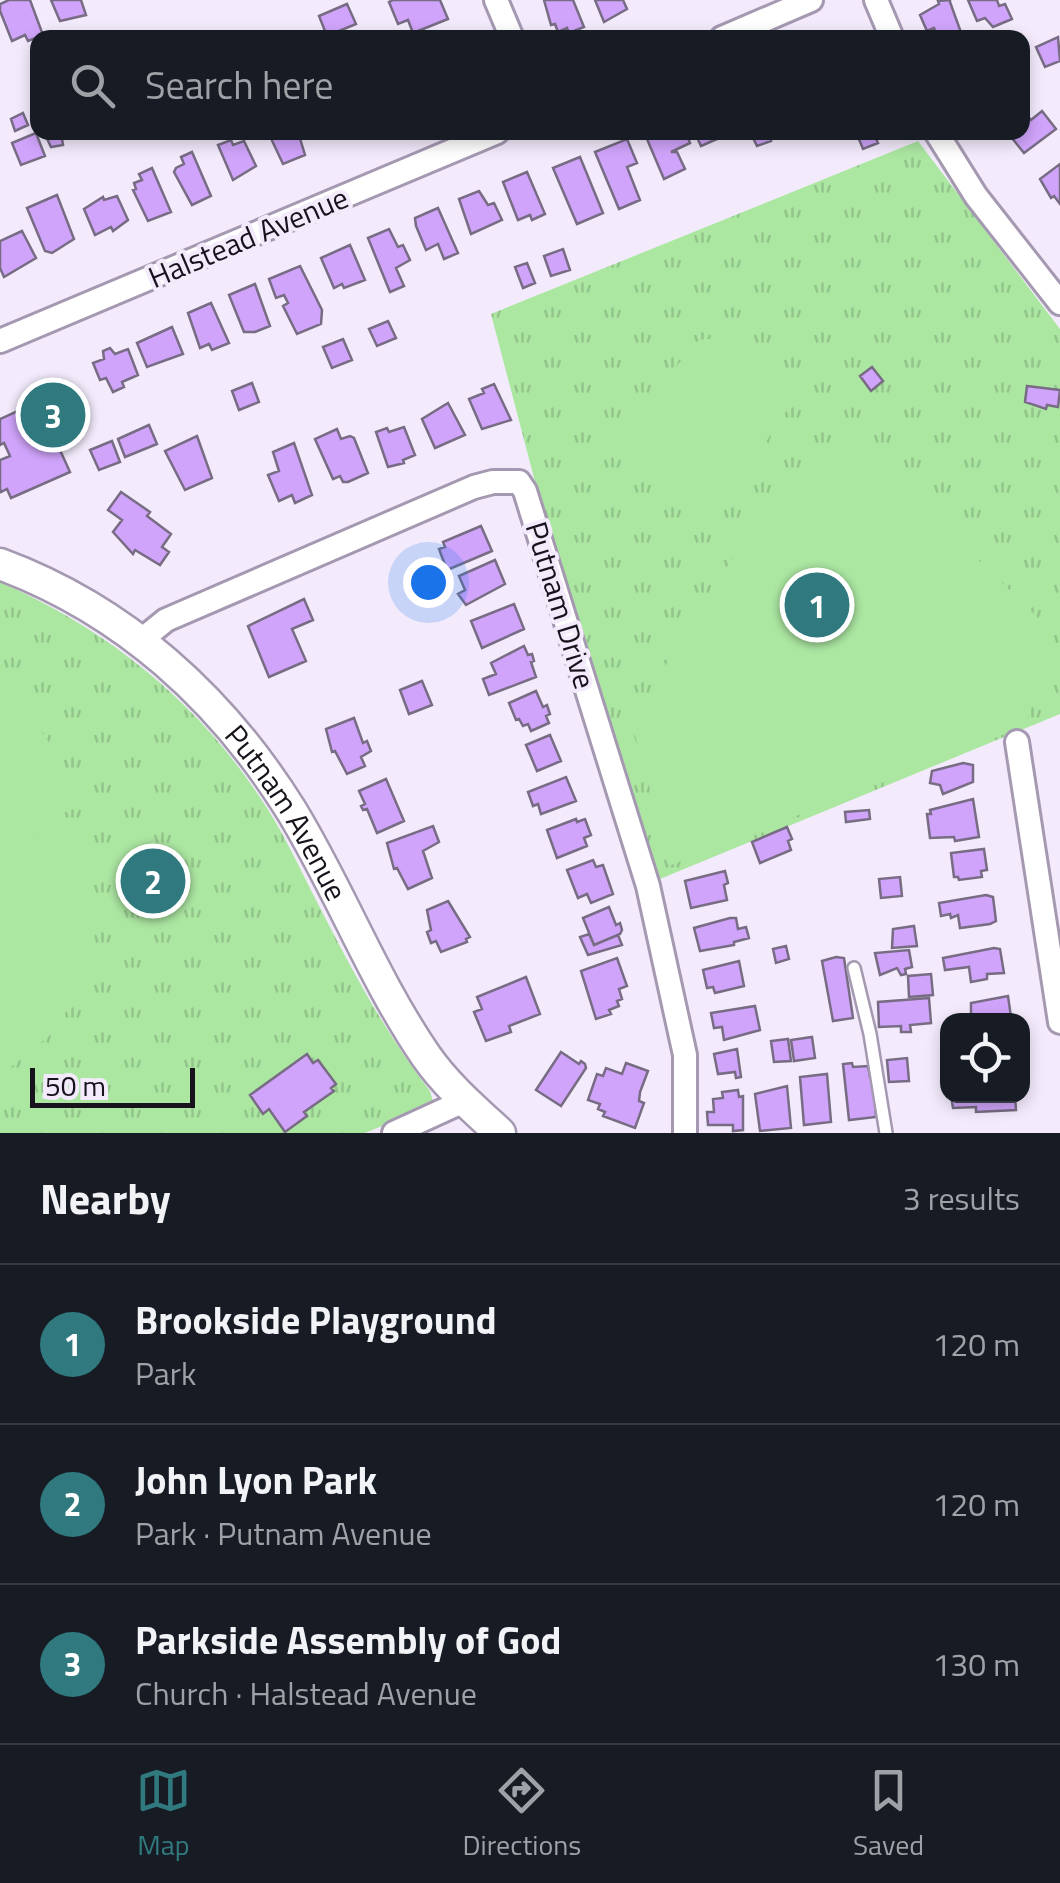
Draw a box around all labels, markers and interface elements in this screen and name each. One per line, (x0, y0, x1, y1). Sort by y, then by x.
search box (30, 30, 1030, 140)
text: Search here (145, 56, 333, 114)
icon: search (65, 58, 120, 113)
street label: Halstead Avenue (141, 174, 355, 300)
pin: 3 (20, 378, 86, 452)
street label: Putnam Drive (514, 516, 608, 694)
your location (403, 557, 454, 608)
pin: 1 (784, 568, 850, 642)
street label: Putnam Avenue (214, 714, 360, 909)
pin: 2 (120, 844, 186, 918)
map controls (940, 1013, 1030, 1103)
button: locate (940, 1013, 1030, 1103)
scale bar (30, 1063, 195, 1108)
text: 50 m (45, 1064, 106, 1107)
text: Nearby (40, 1166, 171, 1230)
text: 3 results (903, 1174, 1020, 1222)
text: Brookside Playground (135, 1291, 497, 1349)
text: 1 (64, 1320, 81, 1368)
text: 120 m (932, 1320, 1020, 1368)
text: Park (135, 1349, 196, 1397)
text: John Lyon Park (135, 1451, 377, 1509)
text: 2 (64, 1480, 81, 1528)
text: 120 m (932, 1480, 1020, 1528)
text: Park · Putnam Avenue (135, 1509, 432, 1557)
text: Parkside Assembly of God (135, 1611, 561, 1669)
text: 3 (64, 1640, 81, 1688)
text: 130 m (932, 1640, 1020, 1688)
text: Church · Halstead Avenue (135, 1669, 477, 1717)
tab: Map (136, 1763, 191, 1866)
tab: Directions (463, 1763, 581, 1866)
tab: Saved (853, 1763, 924, 1866)

